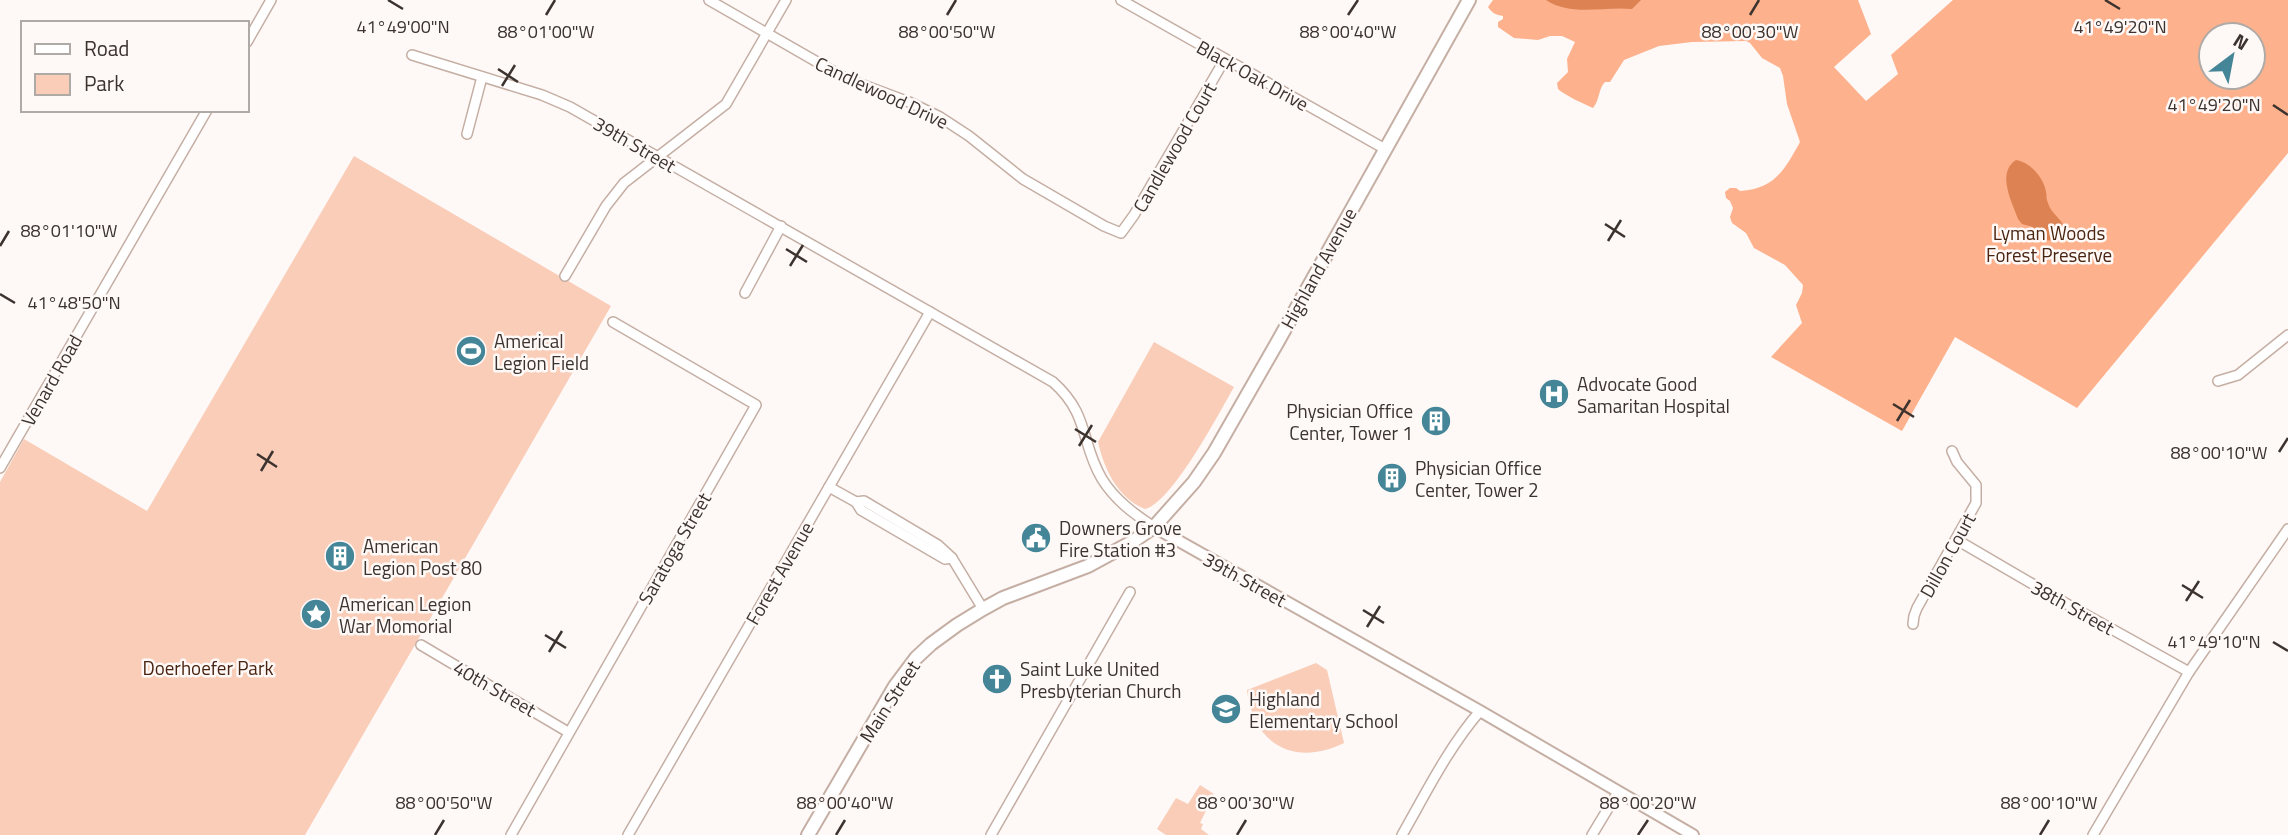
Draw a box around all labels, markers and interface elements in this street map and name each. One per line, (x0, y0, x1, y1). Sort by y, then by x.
text: 41°49'00"N (356, 13, 450, 40)
text: 41°49'20"N (2073, 13, 2167, 40)
text: 88°01'00"W (498, 18, 595, 45)
text: 88°00'50"W (899, 18, 996, 45)
text: 88°00'40"W (1300, 18, 1397, 45)
text: 88°00'30"W (1702, 18, 1799, 45)
legend (21, 21, 248, 112)
north arrow (2197, 21, 2267, 91)
text: N (2228, 25, 2255, 57)
text: Road (84, 32, 129, 64)
street label: Black Oak Drive (1192, 32, 1314, 118)
street label: Candlewood Drive (811, 48, 953, 136)
text: Park (84, 67, 124, 99)
street label: Candlewood Court (1125, 76, 1223, 218)
text: 41°49'20"N (2167, 91, 2261, 118)
street label: 39th Street (588, 109, 682, 180)
street label: Highland Avenue (1273, 202, 1363, 334)
text: 88°01'10"W (21, 217, 118, 244)
park label: Lyman Woods Forest Preserve (1986, 218, 2112, 269)
text: 41°48'50"N (27, 289, 121, 316)
place label: Americal Legion Field (494, 326, 589, 377)
street label: Venard Road (13, 329, 89, 431)
sports icon: Americal Legion Field (454, 334, 488, 368)
place label: Advocate Good Samaritan Hospital (1577, 369, 1730, 420)
hospital icon: Advocate Good Samaritan Hospital (1537, 377, 1571, 411)
place label: Physician Office Center, Tower 1 (1286, 396, 1413, 447)
building icon: Physician Office Center, Tower 1 (1419, 404, 1453, 438)
text: 88°00'10"W (2171, 439, 2268, 466)
place label: Physician Office Center, Tower 2 (1415, 453, 1542, 504)
building icon: Physician Office Center, Tower 2 (1375, 461, 1409, 495)
street label: Saratoga Street (630, 486, 718, 609)
street label: Dillon Court (1912, 507, 1982, 603)
place label: Downers Grove Fire Station #3 (1059, 513, 1182, 564)
street label: Forest Avenue (738, 516, 820, 630)
public building icon: Downers Grove Fire Station #3 (1019, 521, 1053, 555)
place label: American Legion Post 80 (363, 531, 482, 582)
building icon: American Legion Post 80 (323, 539, 357, 573)
street label: 39th Street (1198, 544, 1292, 614)
street label: 38th Street (2026, 572, 2120, 642)
place label: American Legion War Momorial (339, 589, 472, 640)
place icon: American Legion War Momorial (299, 597, 333, 631)
text: 41°49'10"N (2167, 628, 2261, 655)
park label: Doerhoefer Park (142, 653, 274, 682)
street label: 40th Street (448, 653, 542, 724)
street label: Main Street (852, 654, 927, 748)
place label: Saint Luke United Presbyterian Church (1020, 654, 1181, 705)
church icon: Saint Luke United Presbyterian Church (980, 662, 1014, 696)
place label: Highland Elementary School (1249, 684, 1398, 735)
school or university icon: Highland Elementary School (1209, 692, 1243, 726)
text: 88°00'50"W (396, 789, 493, 816)
text: 88°00'40"W (797, 789, 894, 816)
text: 88°00'30"W (1198, 789, 1295, 816)
text: 88°00'20"W (1600, 789, 1697, 816)
text: 88°00'10"W (2001, 789, 2098, 816)

